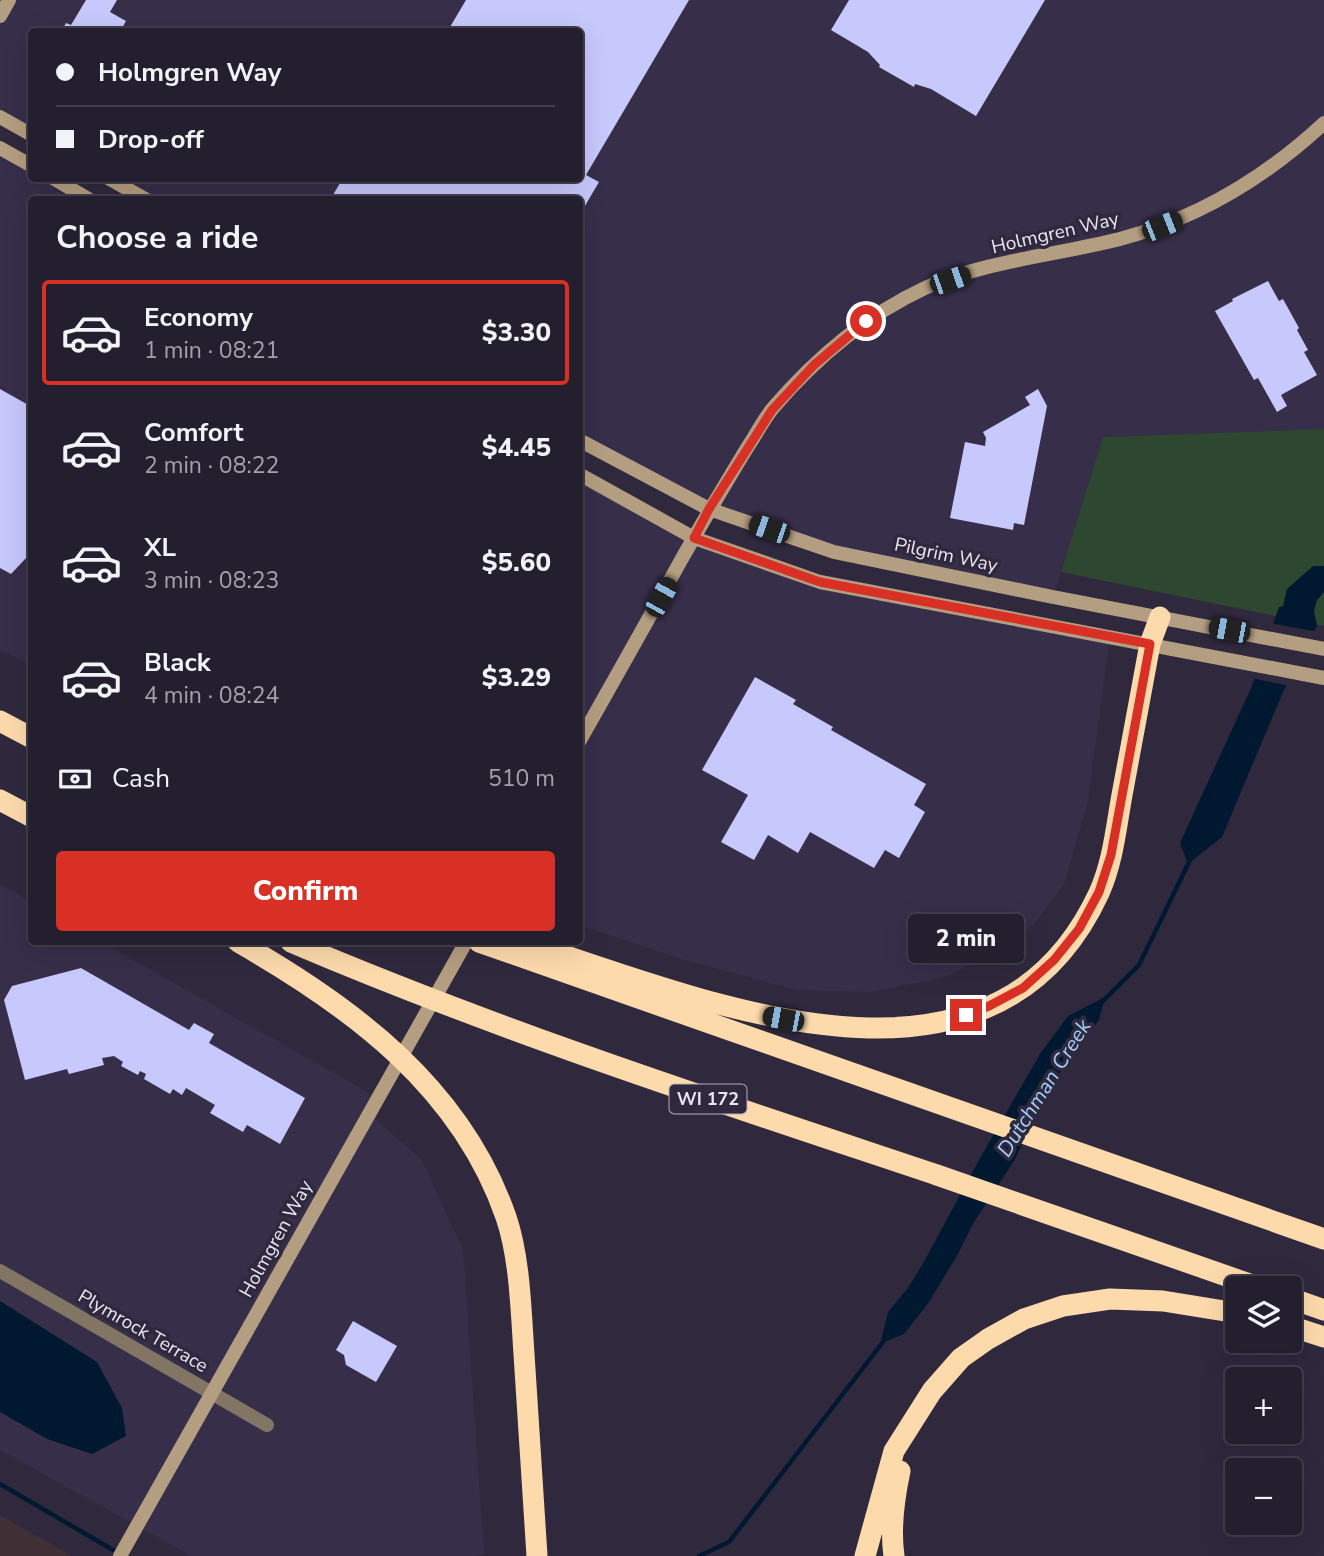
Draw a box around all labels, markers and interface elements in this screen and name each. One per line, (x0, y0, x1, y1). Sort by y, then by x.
text: Holmgren Way (98, 55, 281, 90)
text: Drop-off (98, 122, 204, 157)
street label: Holmgren Way (989, 206, 1122, 260)
car (1139, 208, 1186, 244)
text: Choose a ride (56, 216, 258, 259)
car (927, 263, 974, 297)
text: Economy (144, 300, 253, 335)
icon: car (60, 301, 123, 364)
route start (850, 305, 882, 337)
text: $3.30 (482, 315, 551, 350)
text: 1 min · 08:21 (144, 335, 279, 366)
text: Comfort (144, 415, 244, 450)
icon: car (60, 416, 123, 479)
text: $4.45 (482, 430, 551, 465)
text: 2 min · 08:22 (144, 450, 279, 481)
car (746, 512, 793, 546)
text: XL (144, 530, 176, 565)
icon: car (60, 531, 123, 594)
street label: Pilgrim Way (892, 531, 1000, 579)
text: $5.60 (482, 545, 551, 580)
text: 3 min · 08:23 (144, 565, 279, 596)
car (642, 574, 681, 620)
car (1207, 616, 1252, 644)
text: Black (144, 645, 211, 680)
icon: car (60, 646, 123, 709)
text: $3.29 (482, 660, 551, 695)
text: 4 min · 08:24 (144, 680, 279, 711)
icon: cash (56, 760, 94, 798)
text: Cash (112, 761, 170, 796)
text: 510 m (488, 763, 555, 794)
button: Confirm (56, 851, 555, 931)
callout: 2 min (908, 914, 1024, 962)
text: 2 min (936, 923, 996, 954)
route end (950, 999, 982, 1031)
car (761, 1005, 806, 1033)
water label: Dutchman Creek (991, 1014, 1098, 1162)
road number: WI 172 (670, 1084, 746, 1114)
street label: Holmgren Way (233, 1176, 319, 1302)
map controls (1225, 1276, 1302, 1535)
button: layers (1225, 1276, 1302, 1353)
street label: Plymrock Terrace (73, 1283, 213, 1379)
button: + (1225, 1367, 1302, 1444)
button: − (1225, 1458, 1302, 1535)

